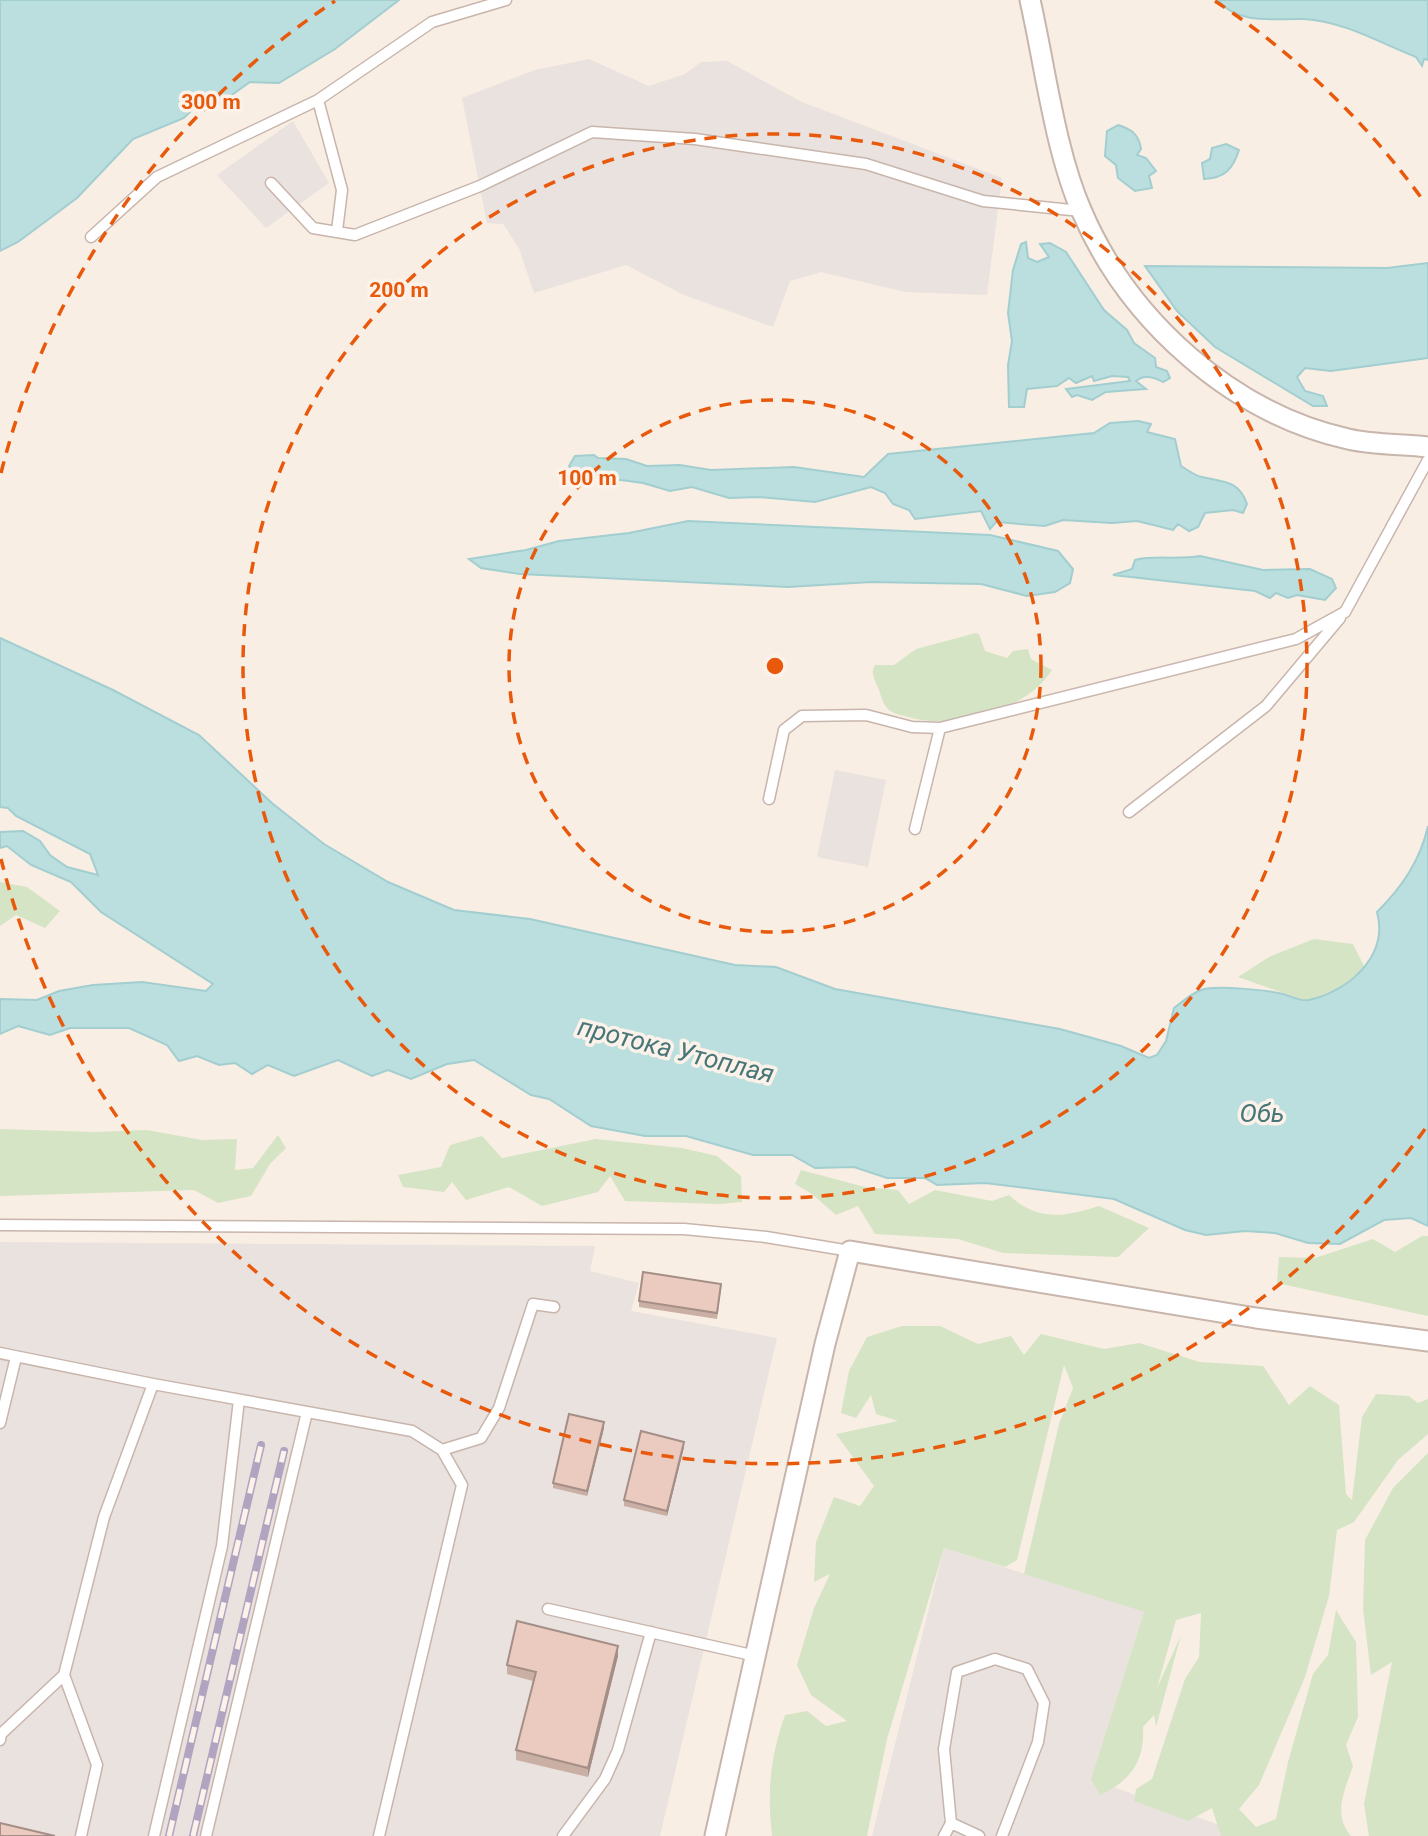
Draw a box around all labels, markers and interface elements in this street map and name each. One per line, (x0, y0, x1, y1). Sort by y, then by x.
text: 300 m (181, 90, 241, 114)
text: 200 m (369, 278, 429, 302)
text: 100 m (557, 466, 617, 490)
centre of rings (763, 654, 787, 678)
water label: протока Утоплая (575, 1011, 777, 1089)
water label: Обь (1240, 1098, 1284, 1128)

